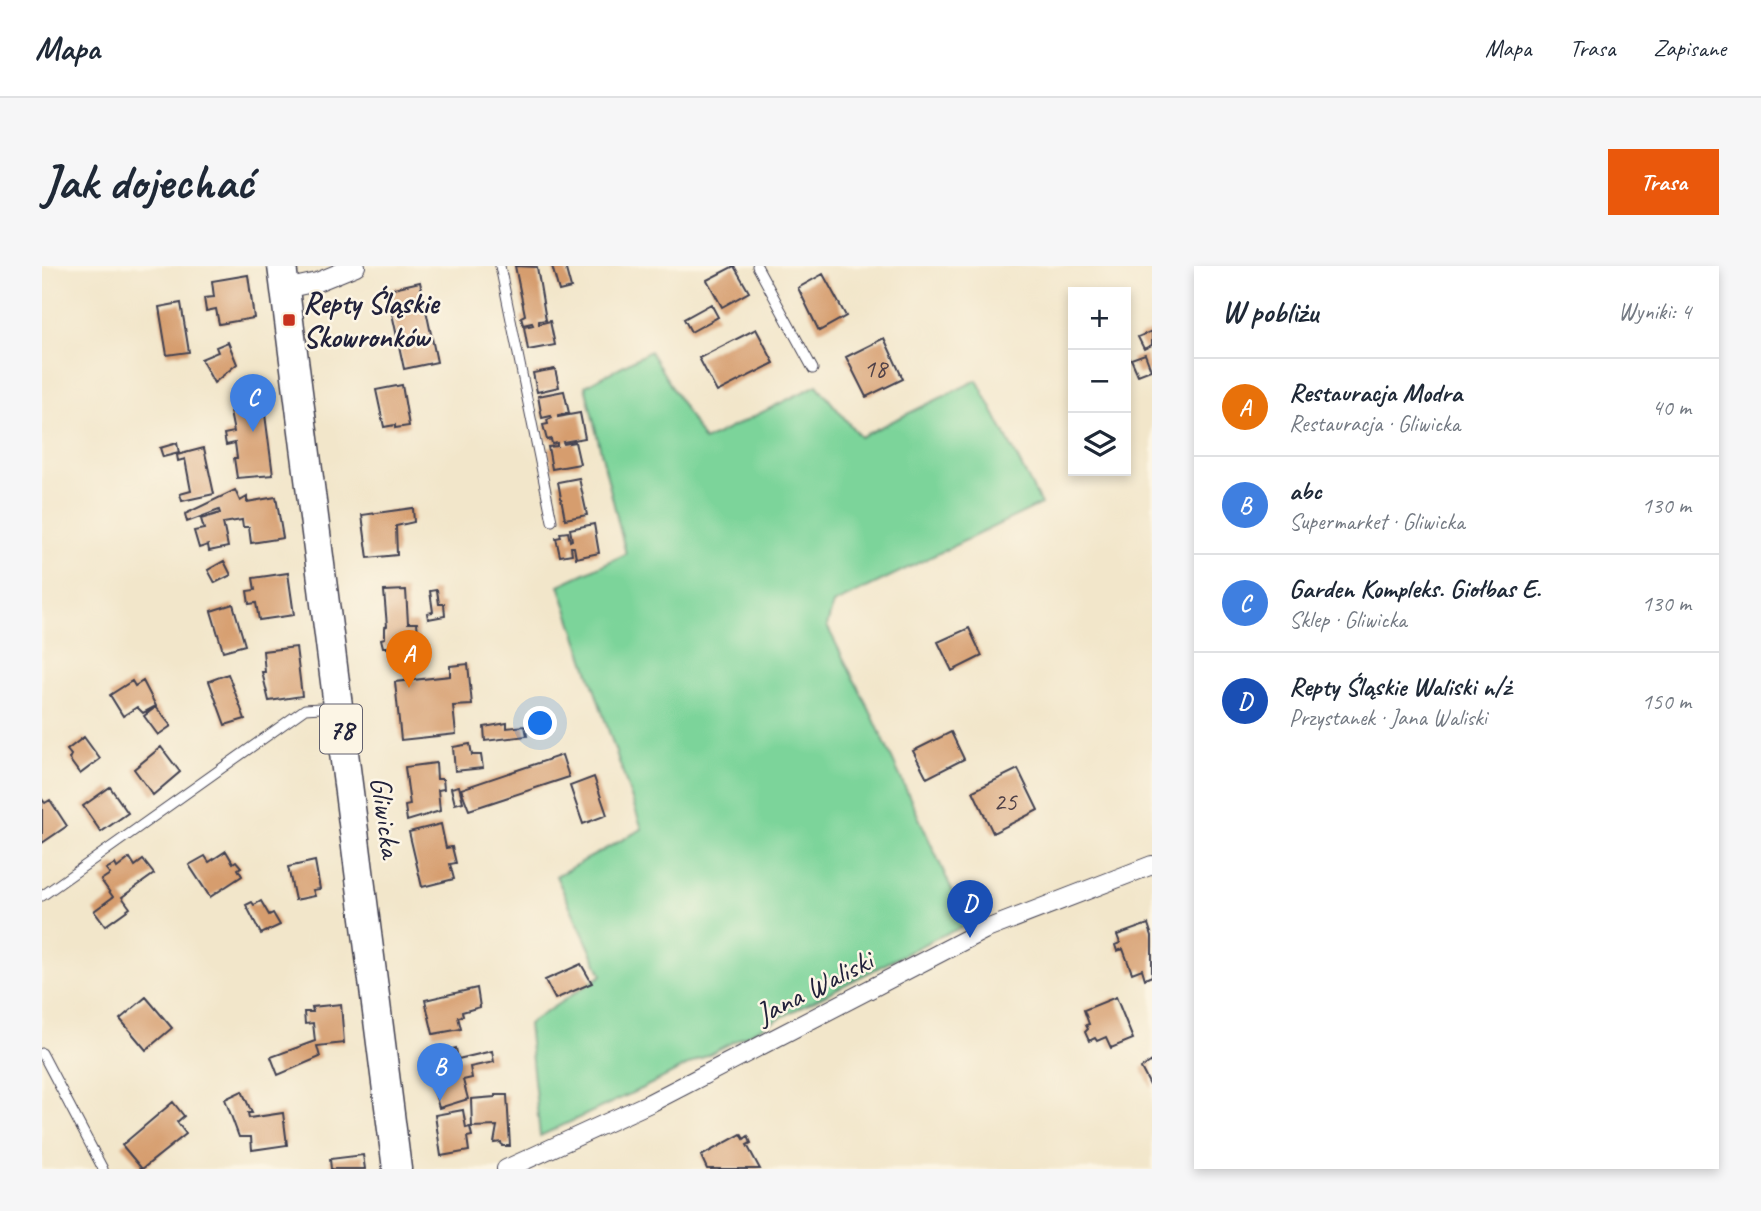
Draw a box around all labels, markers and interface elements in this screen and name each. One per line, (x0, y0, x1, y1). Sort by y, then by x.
text: Mapa (35, 27, 100, 69)
text: Mapa (1485, 33, 1531, 63)
text: Trasa (1569, 33, 1615, 63)
text: Zapisane (1653, 33, 1726, 63)
button: Trasa (1608, 149, 1719, 215)
text: Jak dojechać (42, 151, 253, 213)
place label: Repty Śląskie Skowronków (303, 284, 440, 356)
map controls (1068, 287, 1131, 476)
button: + (1068, 287, 1131, 350)
text: W pobliżu (1222, 293, 1318, 331)
text: Wyniki: 4 (1618, 297, 1691, 326)
marker: Repty Śląskie Skowronków (281, 312, 297, 328)
button: − (1068, 350, 1131, 413)
house number: 18 (863, 352, 889, 385)
pin: C (230, 374, 276, 432)
text: Restauracja Modra (1289, 376, 1462, 409)
text: A (1239, 393, 1251, 422)
text: 40 m (1652, 393, 1691, 422)
text: Restauracja · Gliwicka (1289, 409, 1460, 438)
button: layers (1068, 413, 1131, 476)
text: abc (1289, 474, 1322, 507)
text: B (1239, 491, 1251, 520)
text: 130 m (1642, 491, 1691, 520)
text: Supermarket · Gliwicka (1289, 507, 1464, 536)
text: Garden Kompleks. Giołbas E. (1289, 572, 1541, 605)
text: C (1240, 589, 1250, 618)
text: 130 m (1642, 589, 1691, 618)
text: Sklep · Gliwicka (1289, 605, 1407, 634)
pin: A (386, 630, 432, 688)
text: Repty Śląskie Waliski n/ż (1289, 670, 1511, 703)
text: D (1238, 687, 1252, 716)
text: 150 m (1642, 687, 1691, 716)
text: Przystanek · Jana Waliski (1289, 703, 1487, 732)
road number: 78 (320, 704, 362, 754)
your location (523, 706, 557, 740)
street label: Gliwicka (362, 774, 411, 862)
house number: 25 (993, 785, 1018, 818)
pin: D (947, 880, 993, 938)
street label: Jana Waliski (747, 940, 882, 1033)
pin: B (417, 1043, 463, 1101)

